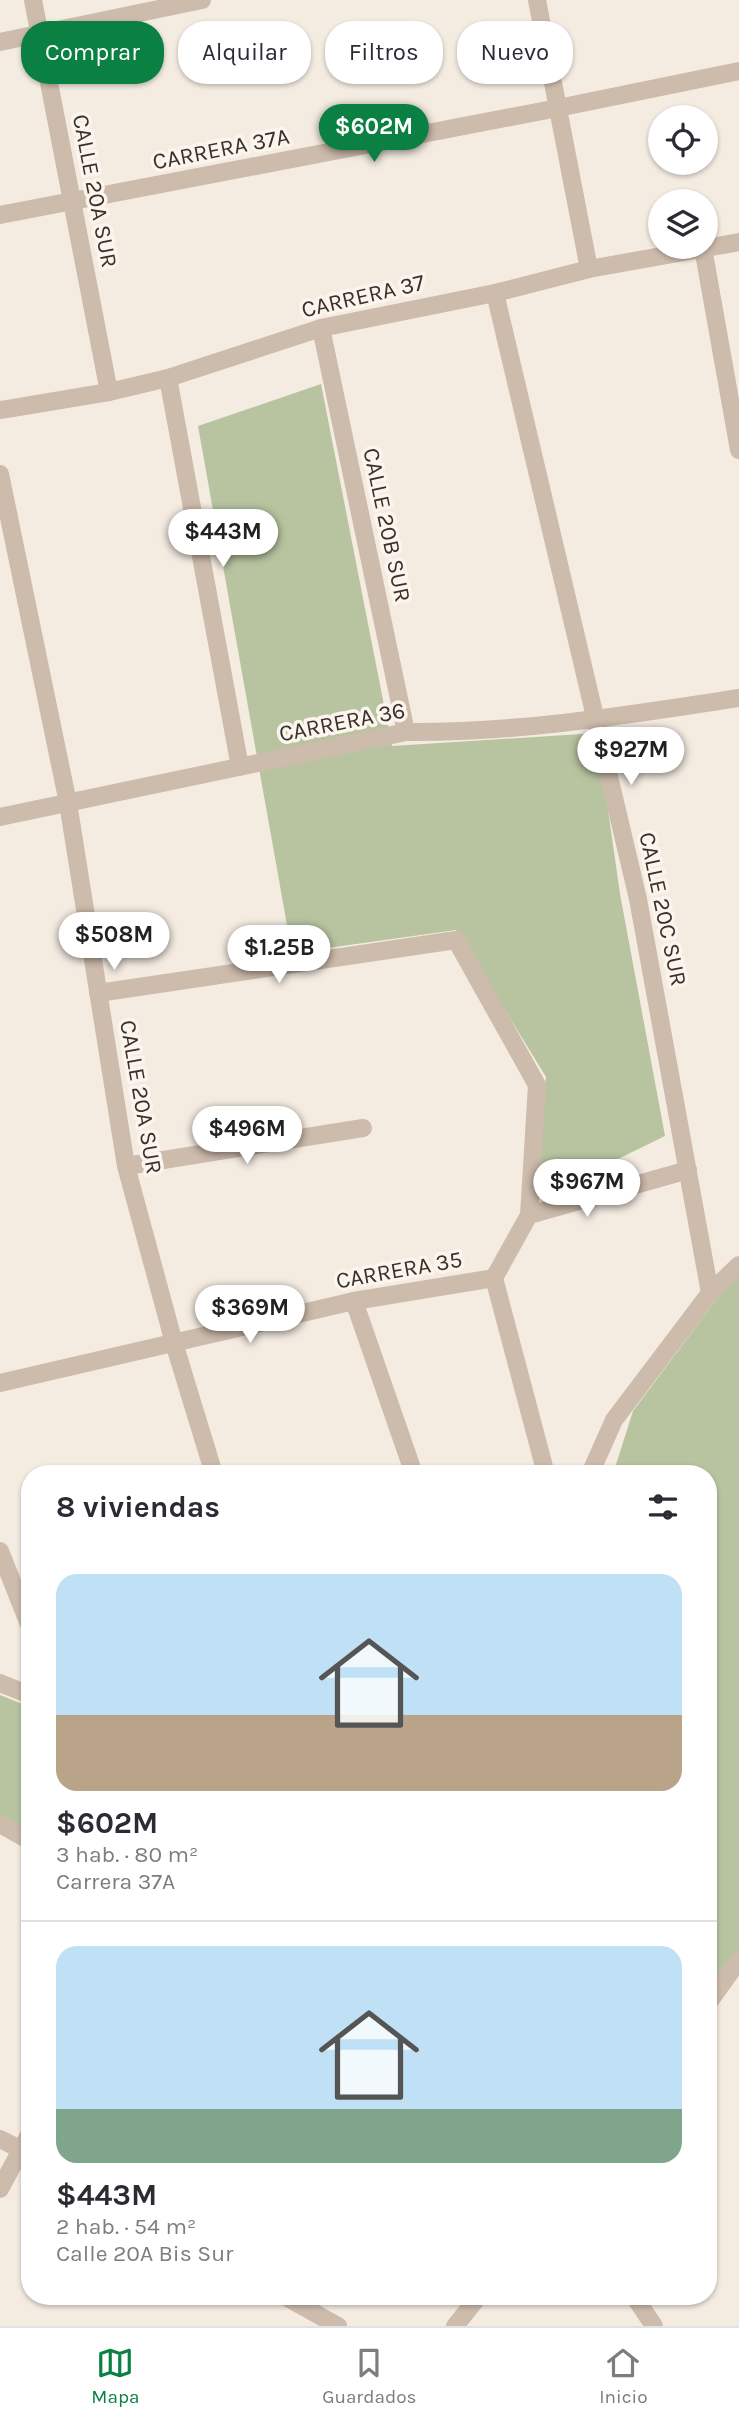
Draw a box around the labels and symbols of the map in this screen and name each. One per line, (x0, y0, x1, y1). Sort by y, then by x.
pin: $602M (325, 104, 423, 164)
street label: CALLE 20A SUR (67, 112, 123, 270)
street label: CARRERA 37A (150, 123, 292, 175)
street label: CARRERA 37 (299, 269, 427, 323)
street label: CALLE 20B SUR (357, 445, 417, 605)
pin: $443M (174, 510, 272, 569)
street label: CARRERA 36 (277, 697, 407, 747)
pin: $927M (582, 728, 680, 787)
street label: CALLE 20C SUR (633, 830, 693, 988)
pin: $508M (65, 912, 163, 972)
pin: $1.25B (222, 926, 336, 985)
street label: CALLE 20A SUR (114, 1018, 168, 1176)
pin: $496M (198, 1106, 296, 1166)
pin: $967M (538, 1160, 636, 1219)
street label: CARRERA 35 (334, 1246, 464, 1294)
pin: $369M (201, 1286, 299, 1345)

